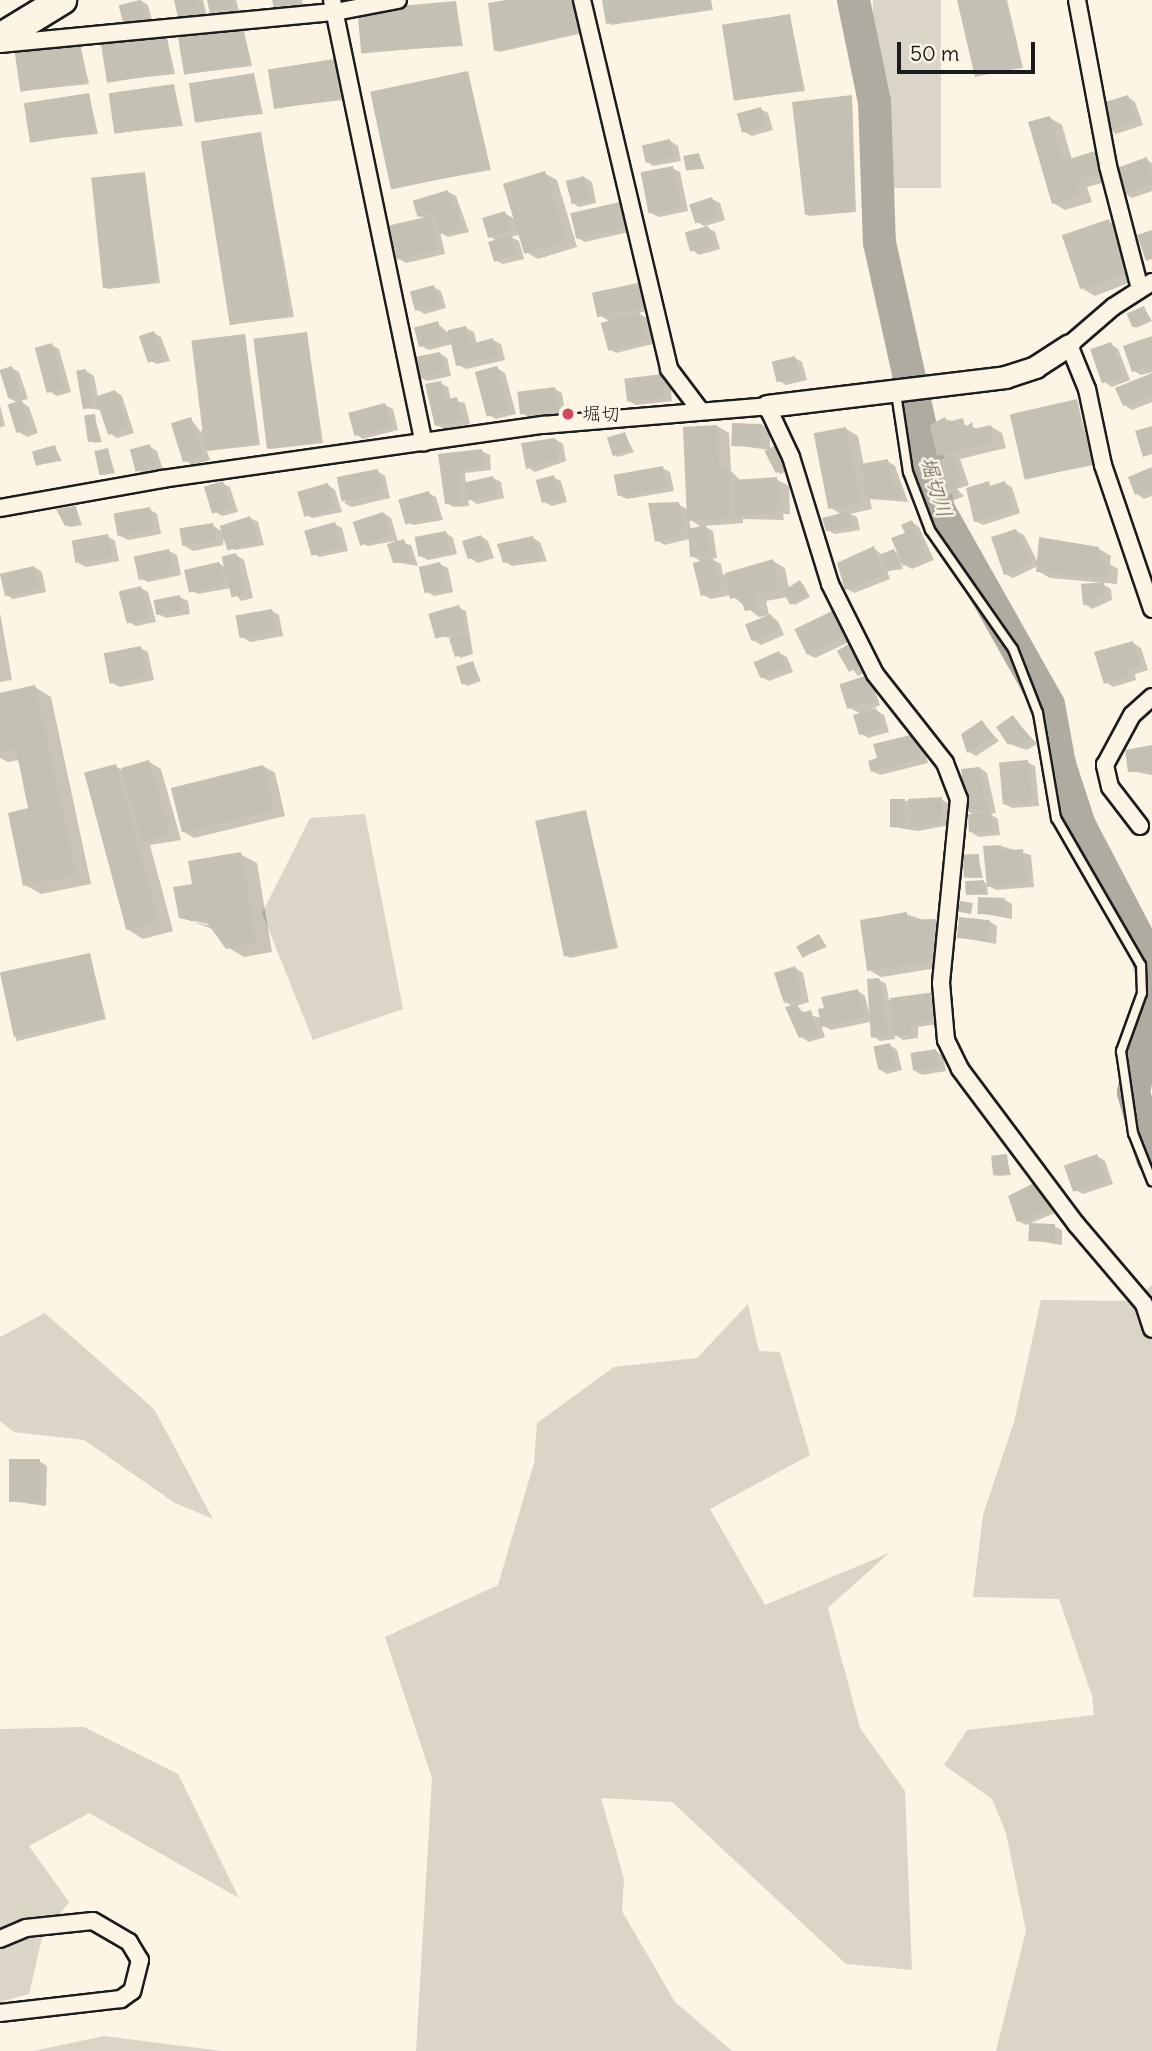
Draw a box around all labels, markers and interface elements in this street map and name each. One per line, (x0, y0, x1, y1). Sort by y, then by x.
scale bar (900, 28, 1038, 72)
text: 50 m (910, 40, 959, 67)
place label: 堀切 (582, 403, 620, 425)
marker: 堀切 (560, 406, 576, 422)
water label: 堀切川 (915, 453, 957, 521)

